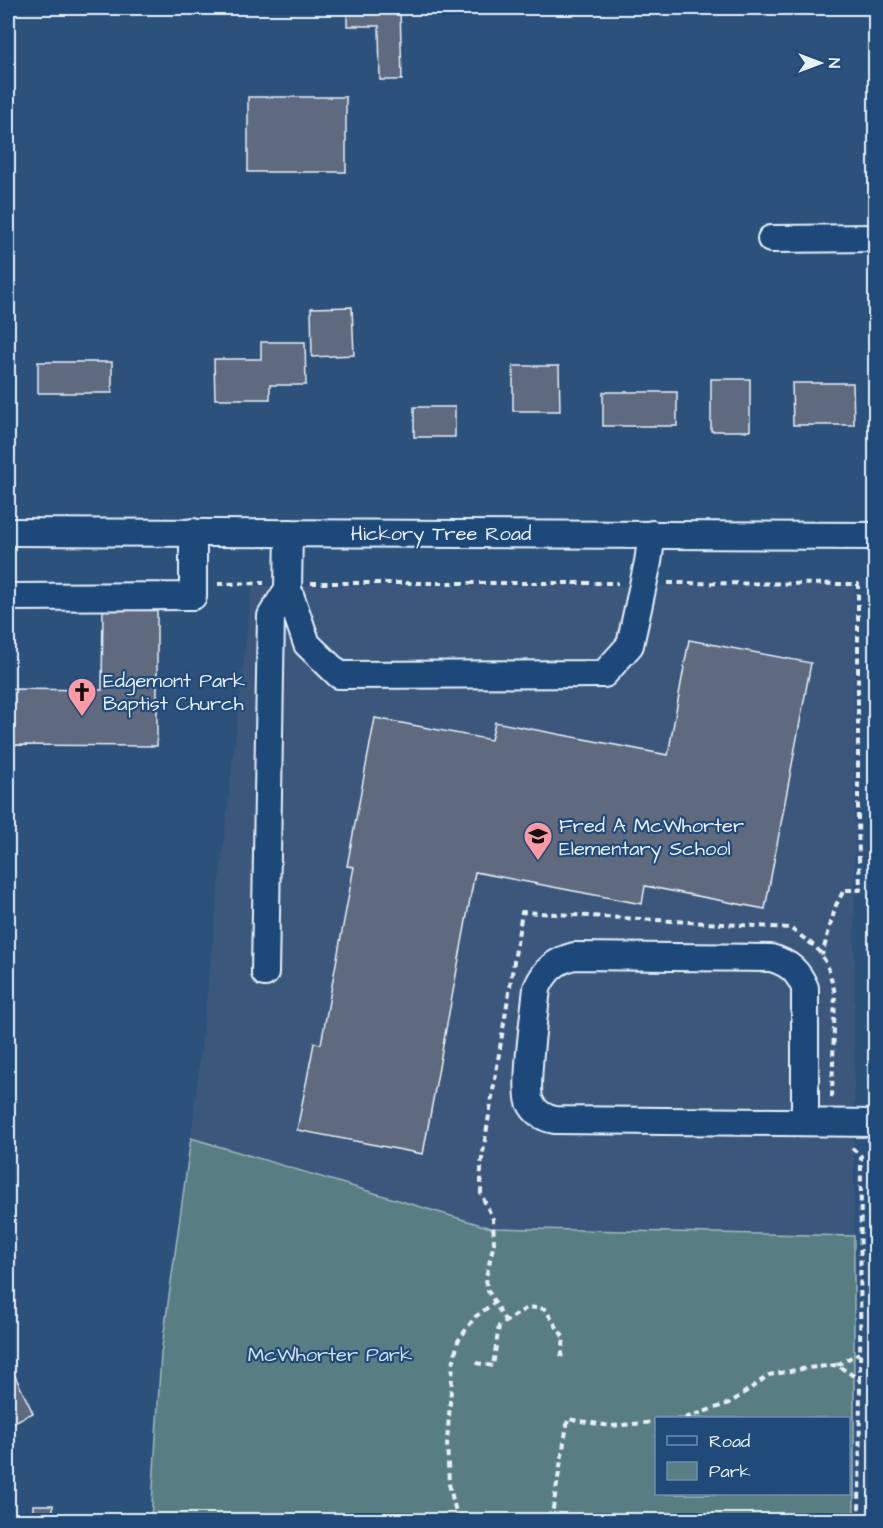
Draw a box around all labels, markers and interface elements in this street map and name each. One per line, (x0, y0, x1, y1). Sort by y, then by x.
north arrow (790, 33, 850, 93)
text: N (823, 58, 845, 68)
street label: Hickory Tree Road (351, 520, 531, 549)
place label: Edgemont Park Baptist Church (103, 667, 245, 718)
church icon: Edgemont Park Baptist Church (66, 676, 98, 718)
place label: Fred A McWhorter Elementary School (559, 812, 744, 864)
school or university icon: Fred A McWhorter Elementary School (522, 820, 554, 862)
park label: McWhorter Park (248, 1341, 412, 1369)
legend (655, 1417, 850, 1495)
text: Road (709, 1429, 750, 1454)
text: Park (709, 1459, 751, 1484)

